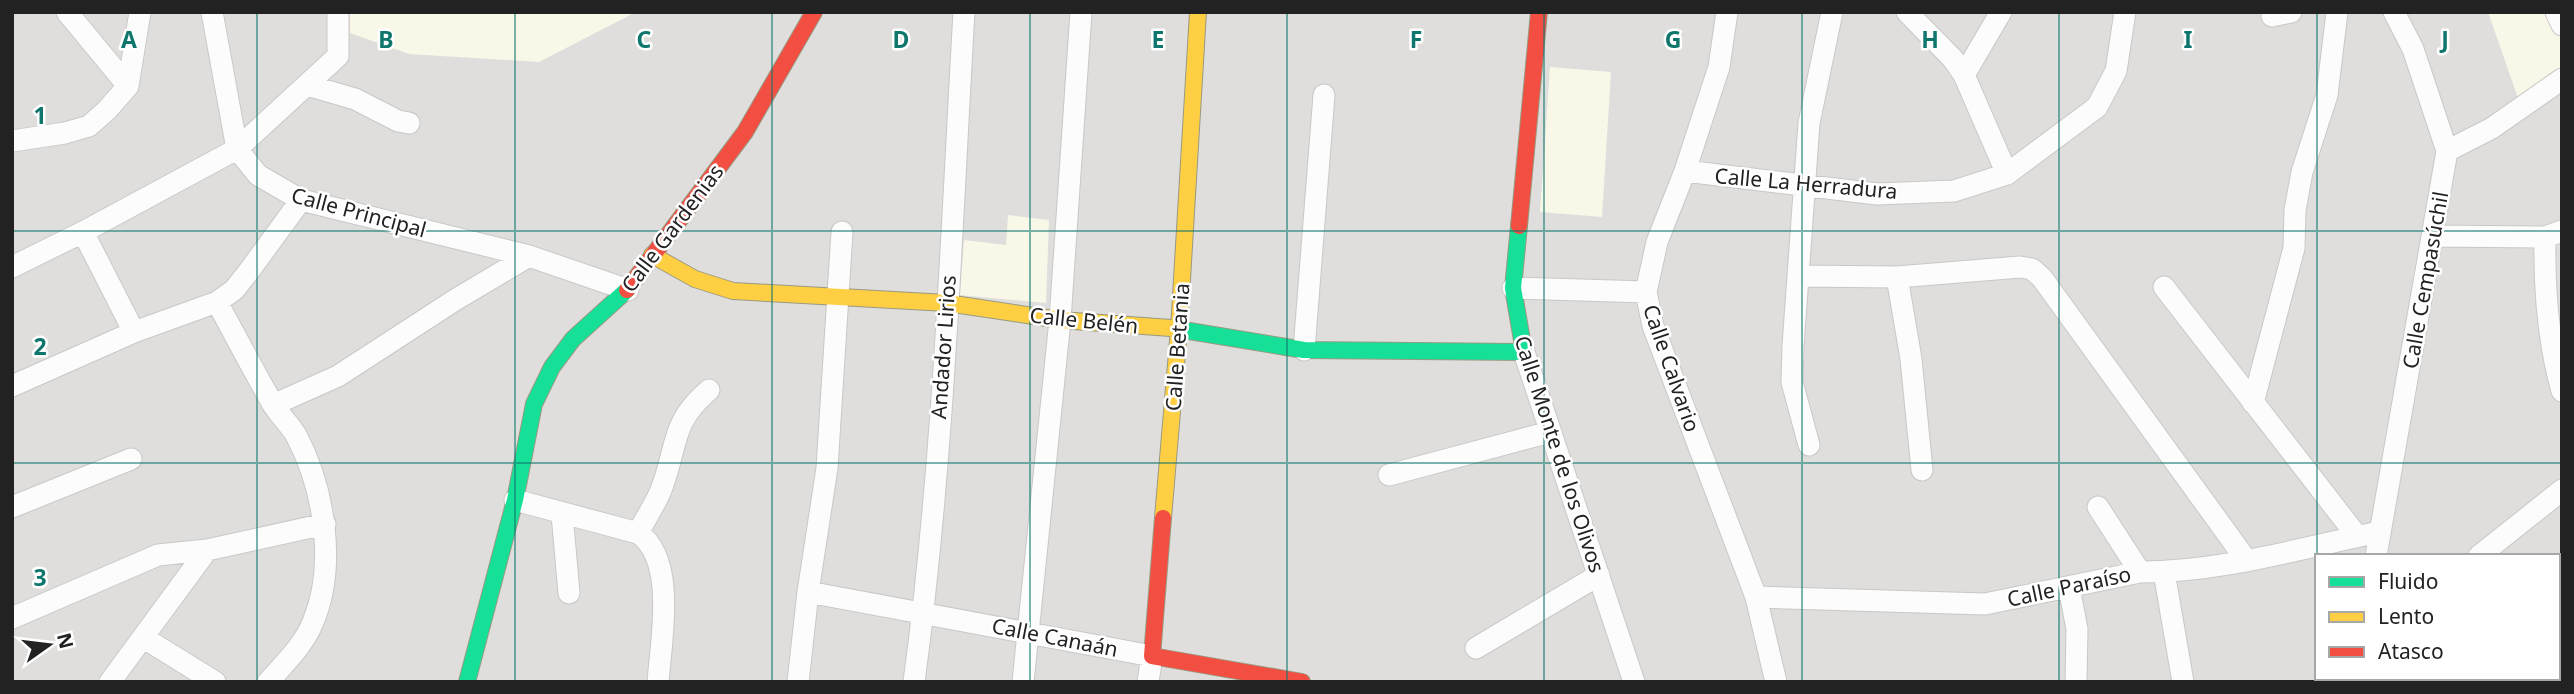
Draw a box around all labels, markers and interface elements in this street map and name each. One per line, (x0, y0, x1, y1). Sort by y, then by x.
text: A (121, 23, 137, 55)
text: B (378, 23, 394, 55)
text: C (637, 23, 652, 55)
text: D (893, 23, 909, 55)
text: E (1152, 23, 1164, 55)
text: F (1410, 23, 1422, 55)
text: G (1665, 23, 1681, 55)
text: H (1921, 23, 1939, 55)
text: I (2184, 23, 2193, 55)
text: J (2439, 23, 2449, 55)
text: 1 (33, 99, 47, 131)
street label: Calle Gardenias (615, 158, 729, 298)
street label: Calle La Herradura (1713, 161, 1899, 205)
street label: Calle Principal (288, 181, 430, 243)
street label: Calle Cempasúchil (2396, 189, 2454, 371)
street label: Andador Lirios (924, 274, 962, 420)
street label: Calle Betania (1159, 282, 1195, 412)
street label: Calle Belén (1028, 300, 1140, 340)
street label: Calle Calvario (1637, 301, 1707, 435)
text: 2 (33, 330, 47, 362)
street label: Calle Monte de los Olivos (1508, 332, 1612, 576)
legend (2315, 554, 2560, 680)
street label: Calle Paraíso (2005, 559, 2133, 613)
text: 3 (33, 561, 47, 593)
text: Fluido (2378, 567, 2438, 595)
text: Lento (2378, 602, 2434, 630)
north arrow (14, 610, 84, 680)
street label: Calle Canaán (990, 611, 1120, 663)
text: N (51, 630, 80, 652)
text: Atasco (2378, 637, 2444, 665)

